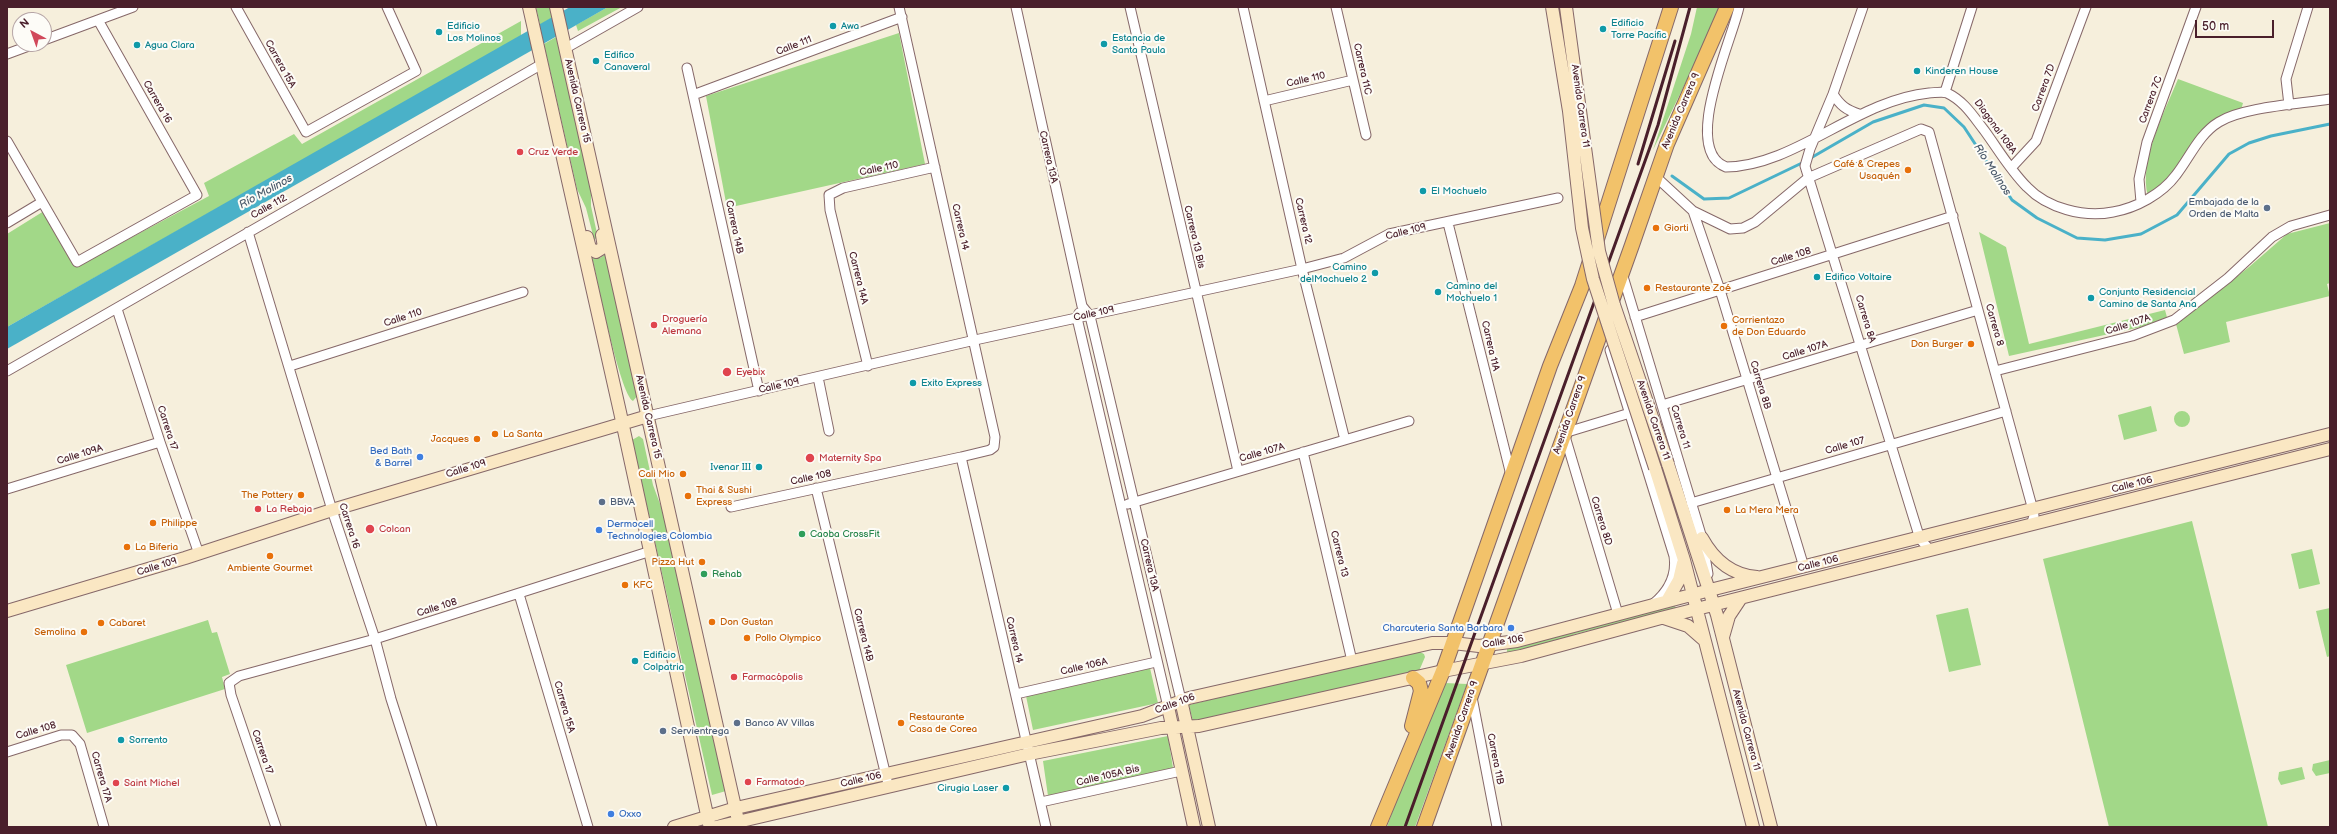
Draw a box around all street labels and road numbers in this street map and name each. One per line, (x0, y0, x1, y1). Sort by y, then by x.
street label: Calle 111 (774, 34, 814, 58)
street label: Carrera 15A (262, 38, 298, 90)
street label: Carrera 11C (1350, 42, 1374, 96)
street label: Avenida Carrera 15 (562, 58, 592, 144)
street label: Carrera 7D (2030, 63, 2058, 113)
street label: Avenida Carrera 11 (1568, 64, 1592, 148)
street label: Calle 110 (1285, 70, 1327, 90)
street label: Avenida Carrera 9 (1659, 71, 1703, 151)
street label: Carrera 7C (2137, 75, 2165, 125)
street label: Carrera 16 (140, 78, 174, 126)
street label: Diagonal 108A (1971, 97, 2019, 157)
street label: Carrera 13A (1036, 130, 1060, 184)
street label: Calle 110 (858, 159, 900, 179)
street label: Calle 112 (249, 192, 289, 222)
street label: Carrera 12 (1292, 197, 1314, 245)
street label: Carrera 14B (722, 199, 746, 255)
street label: Carrera 14 (949, 203, 971, 251)
street label: Carrera 13 Bis (1181, 204, 1207, 270)
street label: Calle 109 (1385, 221, 1427, 243)
street label: Calle 108 (1769, 245, 1813, 269)
street label: Carrera 14A (846, 251, 870, 305)
street label: Carrera 8A (1852, 294, 1878, 344)
street label: Carrera 8 (1982, 303, 2006, 347)
street label: Calle 109 (1073, 304, 1115, 324)
street label: Calle 110 (382, 306, 424, 330)
street label: Calle 107A (2104, 312, 2152, 338)
street label: Carrera 11A (1478, 320, 1502, 372)
street label: Calle 107A (1781, 338, 1829, 364)
street label: Carrera 8B (1747, 359, 1773, 411)
street label: Avenida Carrera 15 (633, 374, 663, 460)
street label: Avenida Carrera 9 (1551, 374, 1589, 456)
street label: Calle 109 (758, 376, 800, 396)
street label: Avenida Carrera 11 (1634, 378, 1672, 462)
street label: Carrera 17 (154, 404, 180, 452)
street label: Carrera 11 (1668, 404, 1692, 450)
street label: Calle 107 (1824, 435, 1866, 457)
street label: Calle 107A (1238, 441, 1286, 465)
street label: Calle 109A (56, 442, 104, 468)
street label: Calle 109 (444, 457, 488, 481)
street label: Calle 108 (790, 468, 832, 488)
street label: Calle 106 (2110, 474, 2154, 496)
street label: Carrera 8D (1588, 495, 1614, 547)
street label: Carrera 16 (336, 502, 362, 550)
street label: Carrera 13 (1327, 529, 1351, 579)
street label: Carrera 13A (1137, 538, 1161, 592)
street label: Calle 106 (1796, 553, 1840, 575)
street label: Calle 109 (135, 555, 179, 579)
street label: Calle 108 (415, 596, 459, 620)
street label: Carrera 14B (851, 607, 875, 663)
street label: Carrera 14 (1003, 616, 1025, 664)
street label: Calle 106 (1481, 633, 1525, 651)
street label: Calle 106A (1059, 656, 1109, 678)
street label: Avenida Carrera 9 (1443, 679, 1481, 761)
street label: Carrera 15A (551, 680, 577, 734)
street label: Avenida Carrera 11 (1729, 688, 1763, 772)
street label: Calle 106 (1153, 691, 1197, 717)
street label: Calle 108 (14, 720, 58, 742)
street label: Carrera 17 (249, 728, 275, 776)
street label: Carrera 11B (1484, 732, 1506, 786)
street label: Carrera 17A (88, 750, 114, 804)
street label: Calle 105A Bis (1075, 763, 1141, 789)
street label: Calle 106 (839, 769, 883, 791)

